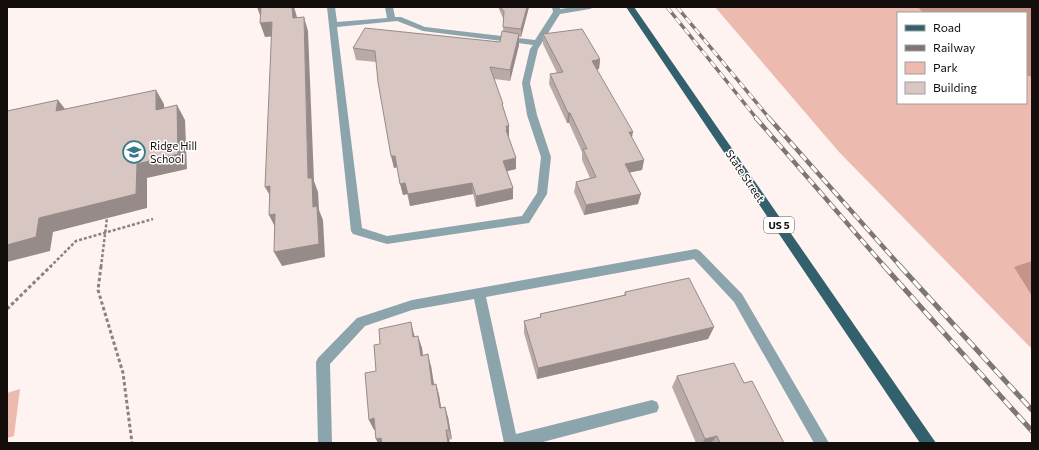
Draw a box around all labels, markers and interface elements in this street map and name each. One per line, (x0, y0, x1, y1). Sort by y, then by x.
legend (897, 12, 1027, 104)
text: Road (933, 20, 961, 34)
text: Railway (933, 40, 975, 54)
text: Park (933, 60, 959, 74)
text: Building (933, 80, 977, 94)
school or university icon: Ridge Hill School (121, 139, 147, 165)
place label: Ridge Hill School (150, 139, 197, 165)
street label: State Street (723, 147, 768, 205)
road number: US 5 (764, 217, 794, 233)

